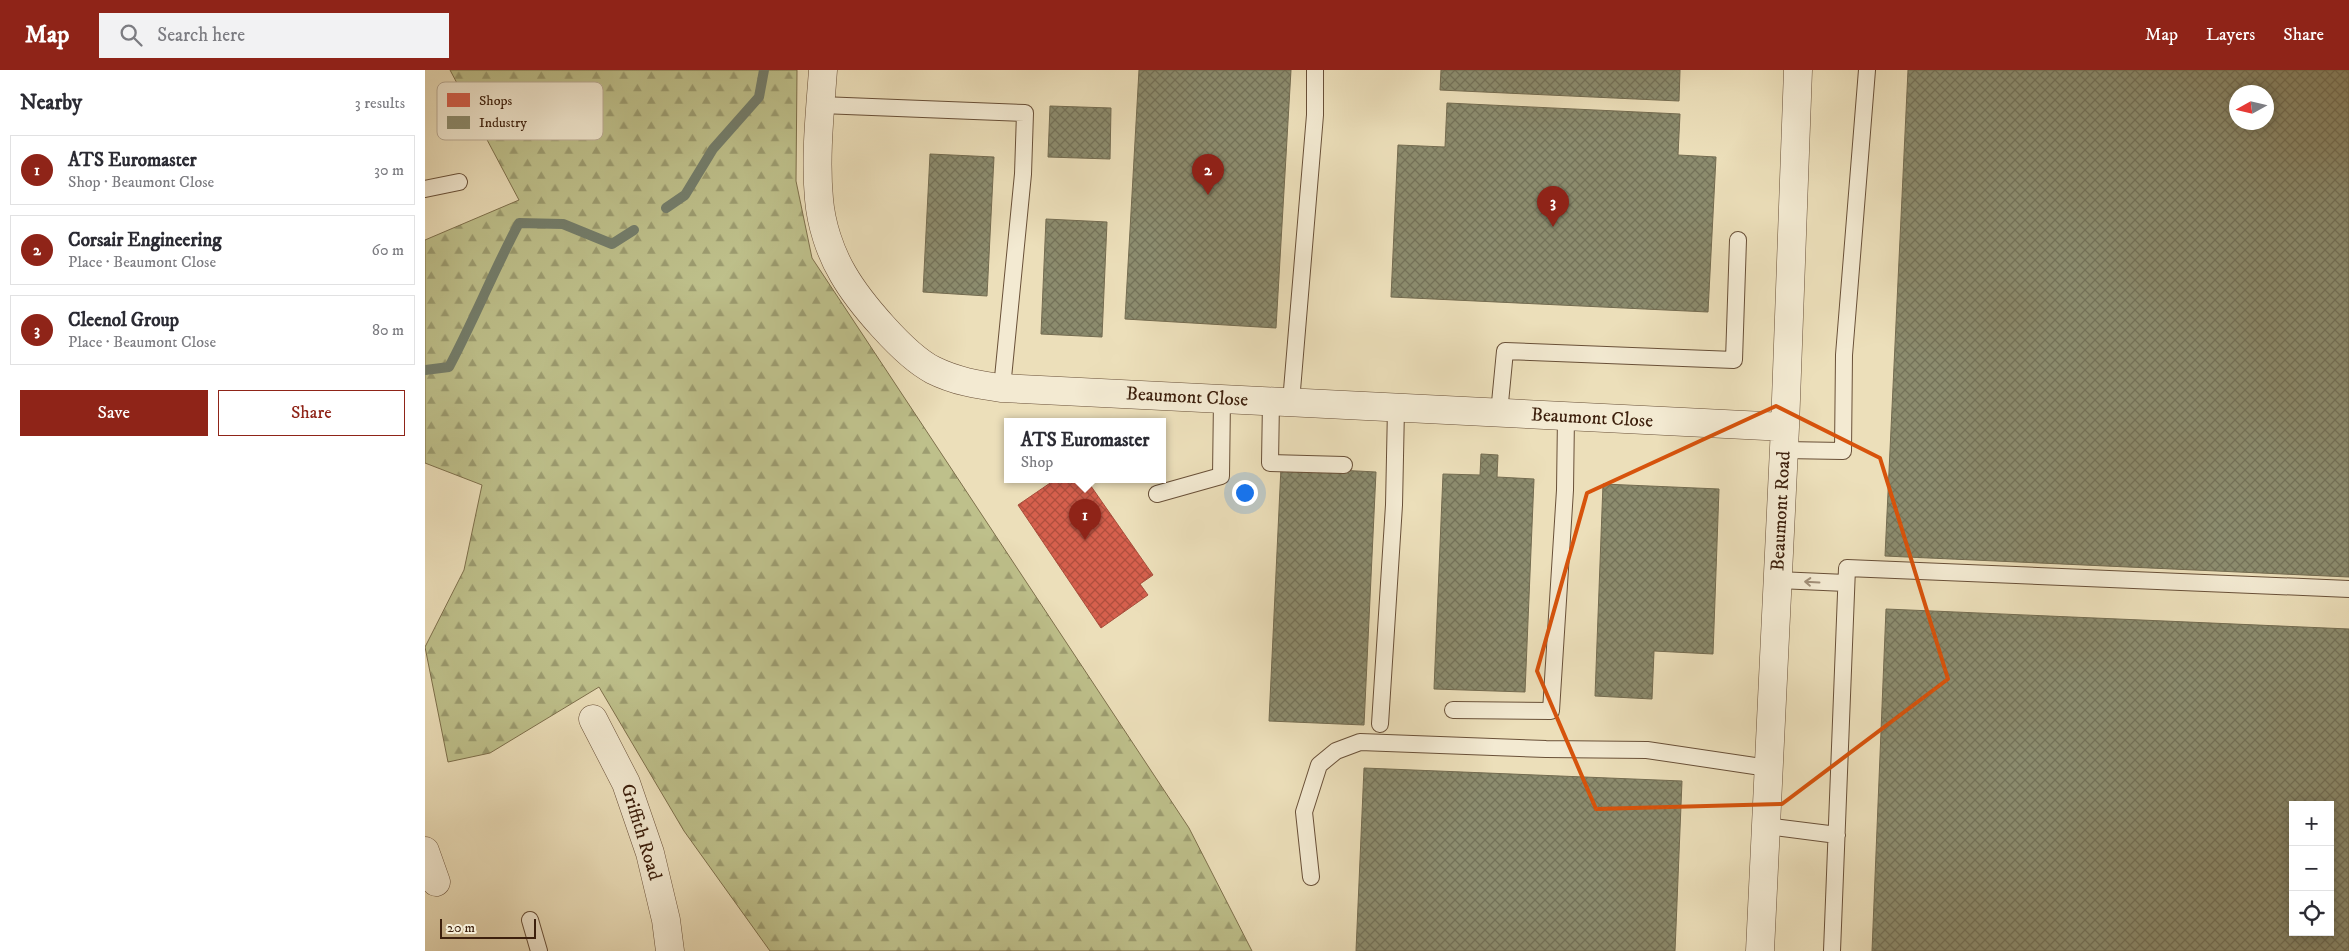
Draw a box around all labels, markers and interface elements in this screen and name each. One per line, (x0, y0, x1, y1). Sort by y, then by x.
search box (99, 13, 449, 58)
text: Map (25, 20, 69, 50)
icon: search (117, 21, 145, 49)
text: Search here (157, 24, 245, 47)
text: Map (2145, 24, 2178, 46)
text: Layers (2206, 24, 2255, 46)
text: Share (2283, 24, 2324, 46)
legend (437, 82, 603, 140)
north arrow (2229, 85, 2274, 130)
text: Nearby (20, 90, 82, 116)
text: Shops (479, 92, 512, 110)
text: 3 results (355, 93, 405, 113)
text: Industry (479, 114, 527, 132)
text: ATS Euromaster (68, 149, 197, 172)
pin: 2 (1192, 154, 1224, 195)
text: 1 (34, 160, 40, 180)
text: 30 m (374, 160, 404, 180)
text: Shop · Beaumont Close (68, 172, 214, 192)
pin: 3 (1537, 186, 1569, 227)
text: Corsair Engineering (68, 229, 222, 252)
text: 2 (33, 240, 41, 260)
text: 60 m (372, 240, 404, 260)
text: Place · Beaumont Close (68, 252, 216, 272)
text: Cleenol Group (68, 309, 179, 332)
text: 3 (34, 320, 40, 340)
text: 80 m (372, 320, 404, 340)
text: Place · Beaumont Close (68, 332, 216, 352)
street label: Beaumont Close (1125, 382, 1249, 412)
button: Save (20, 390, 208, 436)
button: Share (218, 390, 405, 436)
street label: Beaumont Close (1530, 403, 1654, 433)
popup (1004, 418, 1166, 483)
text: ATS Euromaster (1021, 429, 1149, 452)
street label: Beaumont Road (1766, 450, 1796, 571)
text: Shop (1021, 452, 1053, 472)
your location (1232, 480, 1258, 506)
pin: 1 (1069, 499, 1101, 540)
one-way arrow (1804, 577, 1820, 586)
street label: Griffith Road (615, 781, 667, 883)
map controls (2289, 801, 2334, 936)
button: + (2289, 801, 2334, 846)
button: − (2289, 846, 2334, 891)
button: locate (2289, 891, 2334, 936)
scale bar (440, 916, 536, 939)
text: 20 m (447, 919, 475, 937)

